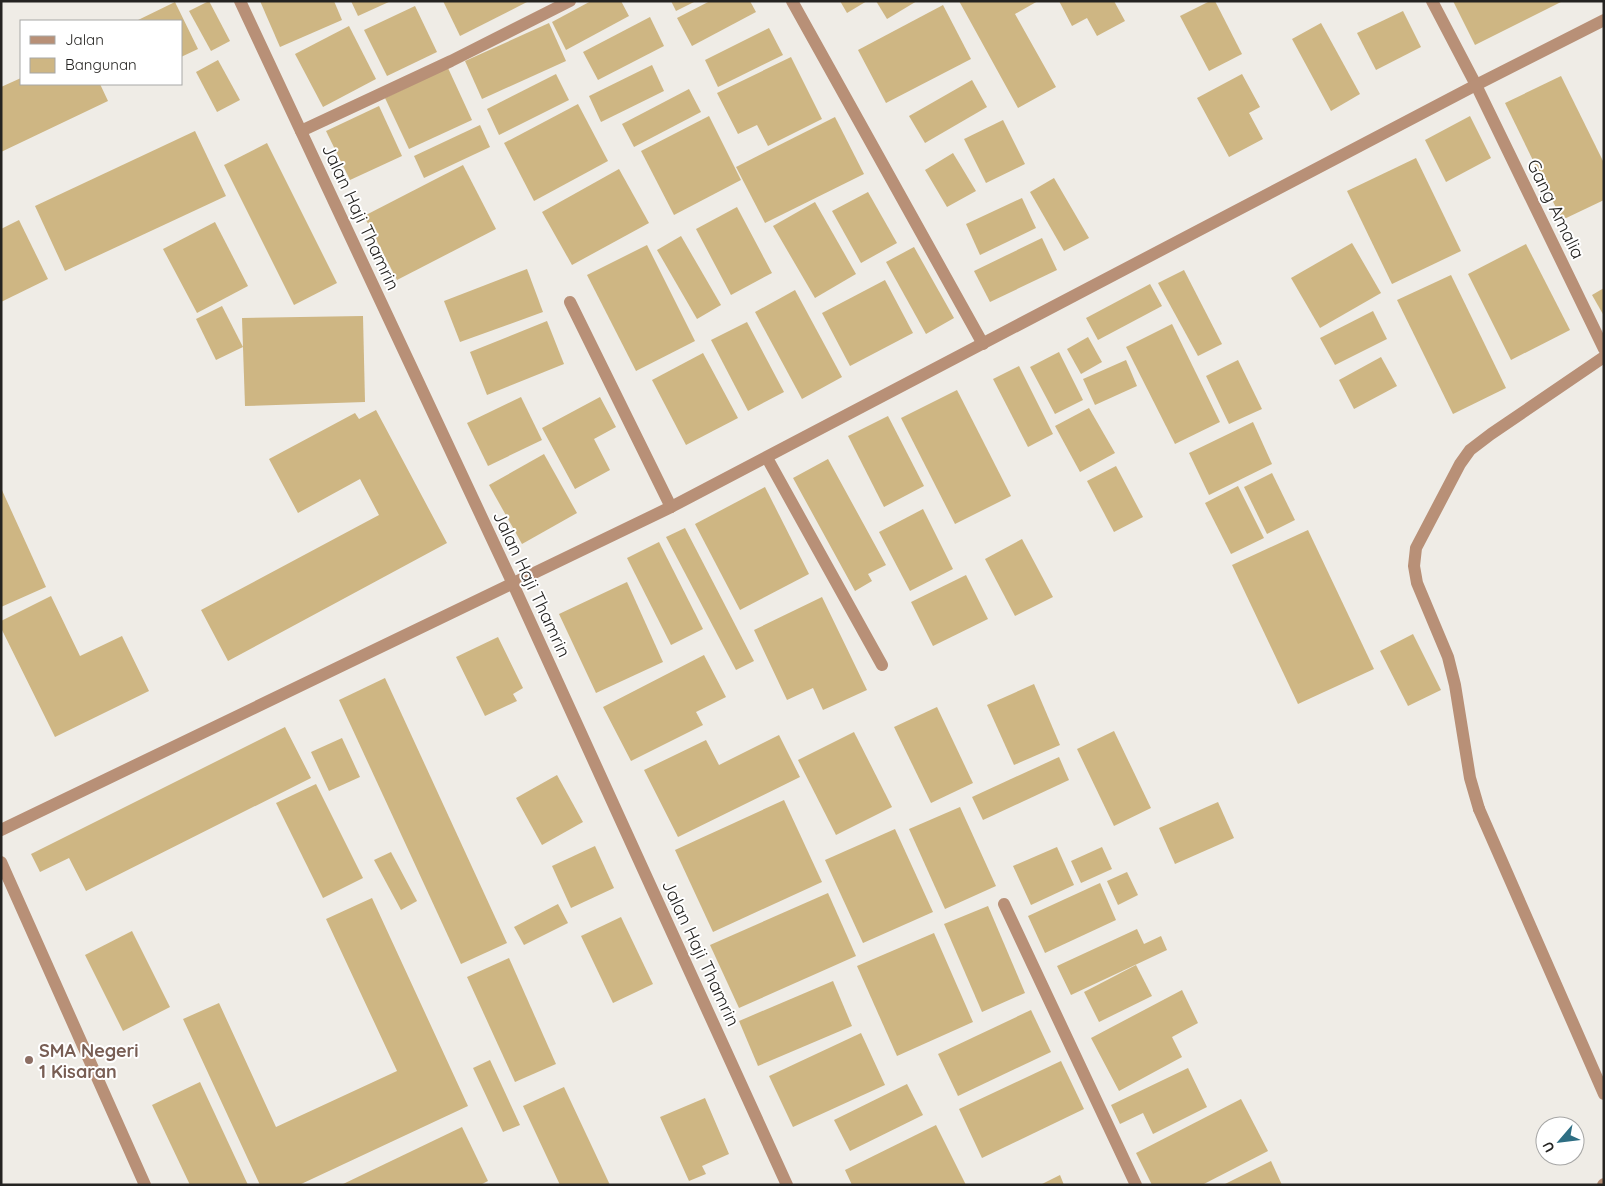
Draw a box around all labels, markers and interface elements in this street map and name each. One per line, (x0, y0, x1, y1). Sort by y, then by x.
legend (20, 20, 182, 85)
text: Jalan (65, 30, 104, 49)
text: Bangunan (65, 55, 137, 74)
street label: Jalan Haji Thamrin (317, 140, 405, 294)
street label: Gang Amalia (1522, 155, 1590, 263)
street label: Jalan Haji Thamrin (488, 507, 576, 661)
street label: Jalan Haji Thamrin (657, 876, 745, 1030)
place label: SMA Negeri 1 Kisaran (39, 1039, 139, 1083)
marker: SMA Negeri 1 Kisaran (23, 1054, 35, 1066)
north arrow (1535, 1116, 1585, 1166)
text: U (1538, 1139, 1559, 1156)

